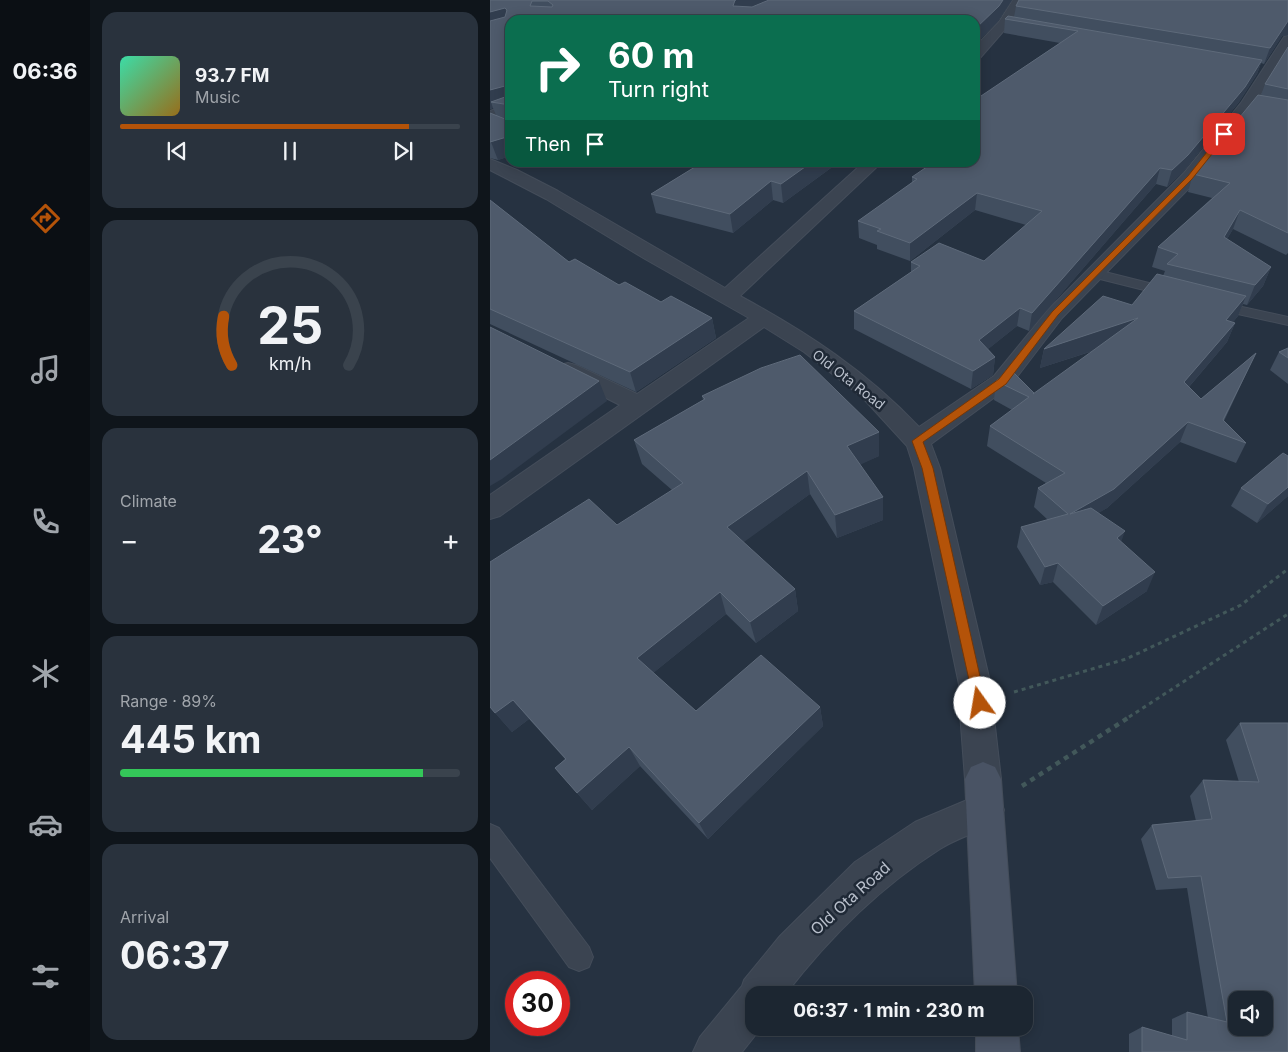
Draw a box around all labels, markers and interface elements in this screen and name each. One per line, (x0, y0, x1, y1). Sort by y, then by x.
text: 60 m (608, 34, 695, 76)
icon: right (525, 35, 590, 100)
text: 06:36 (13, 58, 77, 84)
text: 93.7 FM (195, 64, 269, 87)
text: Turn right (608, 76, 709, 102)
text: Music (195, 87, 240, 107)
pin (1203, 113, 1245, 155)
icon: arrive (1210, 120, 1238, 148)
icon: arrive (581, 130, 609, 158)
text: Then (525, 133, 571, 156)
icon: previous (163, 137, 191, 165)
icon: pause (276, 137, 304, 165)
icon: next (389, 137, 417, 165)
icon: directions (28, 201, 63, 236)
text: 25 (257, 294, 323, 357)
street label: Old Ota Road (809, 345, 889, 413)
icon: music (28, 352, 63, 387)
text: km/h (269, 353, 311, 374)
text: Climate (120, 491, 177, 511)
icon: phone (28, 504, 63, 539)
text: 23° (257, 516, 323, 562)
text: − (120, 523, 139, 557)
text: + (441, 523, 460, 557)
icon: climate (28, 656, 63, 691)
position arrow (953, 676, 1005, 728)
text: Range · 89% (120, 691, 217, 711)
text: 445 km (120, 716, 261, 762)
icon: car (28, 807, 63, 842)
street label: Old Ota Road (806, 857, 894, 939)
text: Arrival (120, 907, 169, 927)
text: 06:37 (120, 932, 230, 978)
icon: filters (28, 959, 63, 994)
speed limit sign: 30 (505, 971, 570, 1036)
map controls (1228, 991, 1273, 1036)
button: sound (1228, 991, 1273, 1036)
text: 06:37 · 1 min · 230 m (793, 999, 985, 1022)

